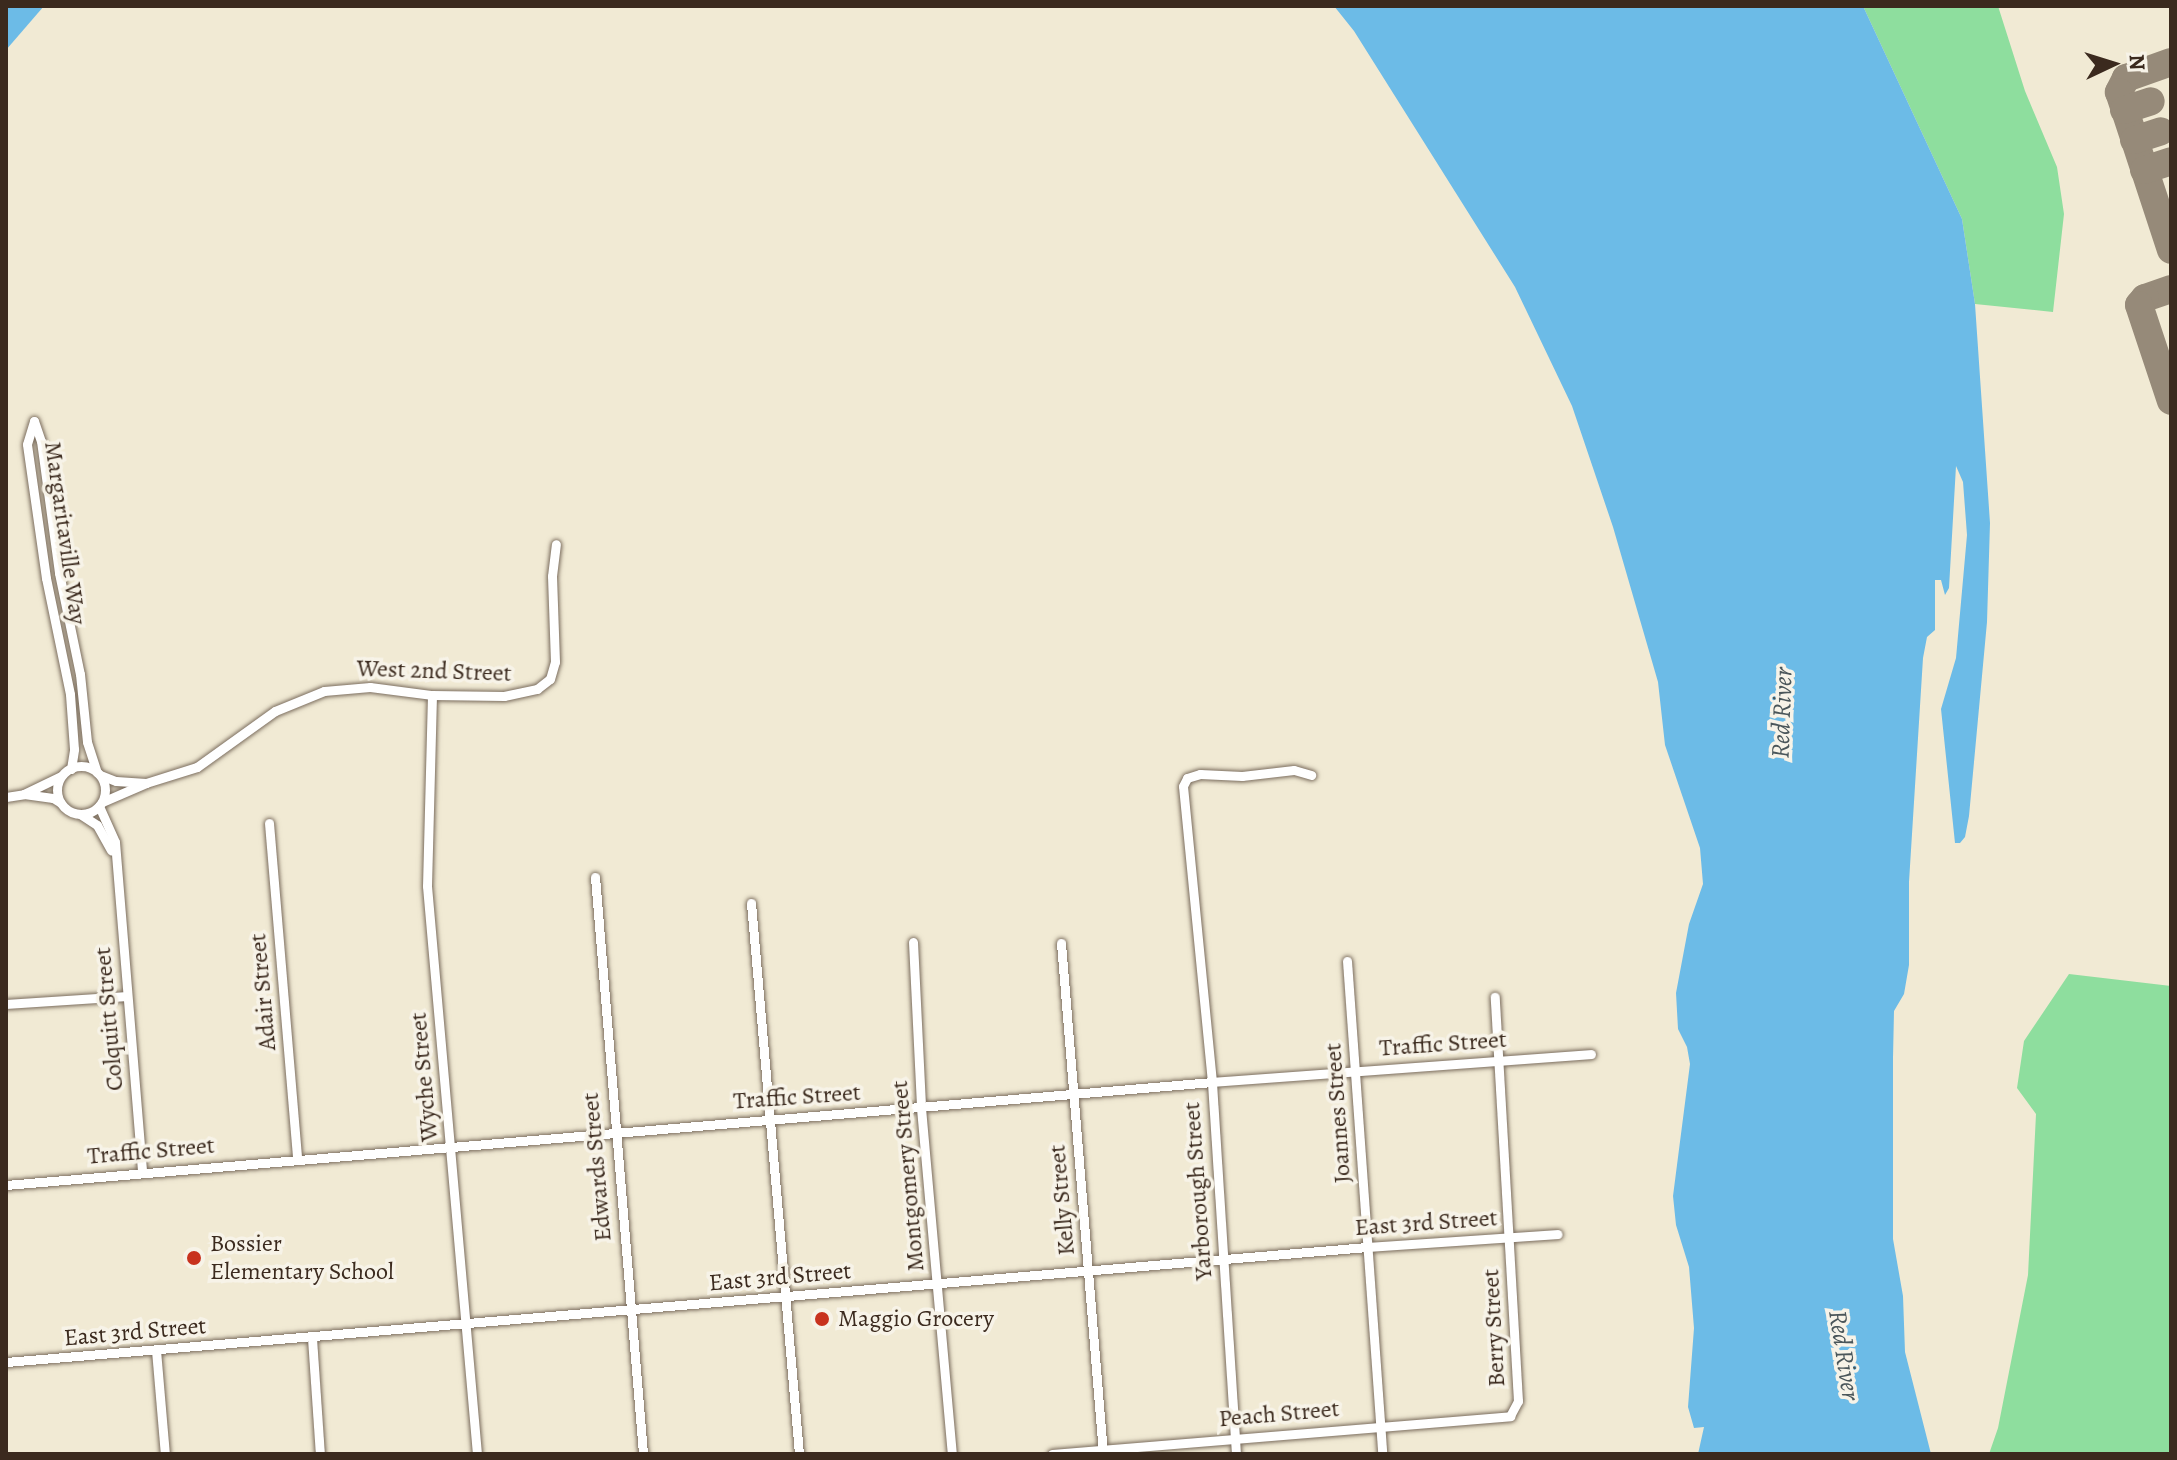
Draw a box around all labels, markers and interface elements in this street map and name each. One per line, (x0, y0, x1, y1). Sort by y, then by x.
north arrow (2073, 24, 2153, 104)
text: N (2121, 53, 2152, 71)
street label: Margaritaville Way (38, 440, 92, 626)
street label: West 2nd Street (356, 654, 512, 688)
water label: Red River (1765, 667, 1799, 759)
street label: Adair Street (244, 932, 282, 1052)
street label: Colquitt Street (88, 946, 130, 1092)
street label: Wyche Street (404, 1011, 444, 1143)
street label: Traffic Street (1378, 1025, 1508, 1063)
street label: Joannes Street (1319, 1042, 1357, 1184)
street label: Traffic Street (732, 1078, 862, 1116)
street label: Montgomery Street (885, 1079, 931, 1273)
street label: Edwards Street (576, 1091, 618, 1243)
street label: Yarborough Street (1177, 1101, 1219, 1281)
street label: Traffic Street (86, 1131, 216, 1171)
street label: Kelly Street (1043, 1143, 1081, 1257)
street label: East 3rd Street (1354, 1204, 1498, 1242)
place label: Bossier Elementary School (210, 1230, 394, 1286)
marker: Bossier Elementary School (185, 1249, 203, 1267)
street label: East 3rd Street (708, 1256, 852, 1298)
street label: Berry Street (1477, 1268, 1511, 1388)
place label: Maggio Grocery (838, 1305, 994, 1333)
water label: Red River (1821, 1308, 1867, 1402)
marker: Maggio Grocery (813, 1310, 831, 1328)
street label: East 3rd Street (63, 1311, 207, 1353)
street label: Peach Street (1218, 1394, 1340, 1434)

